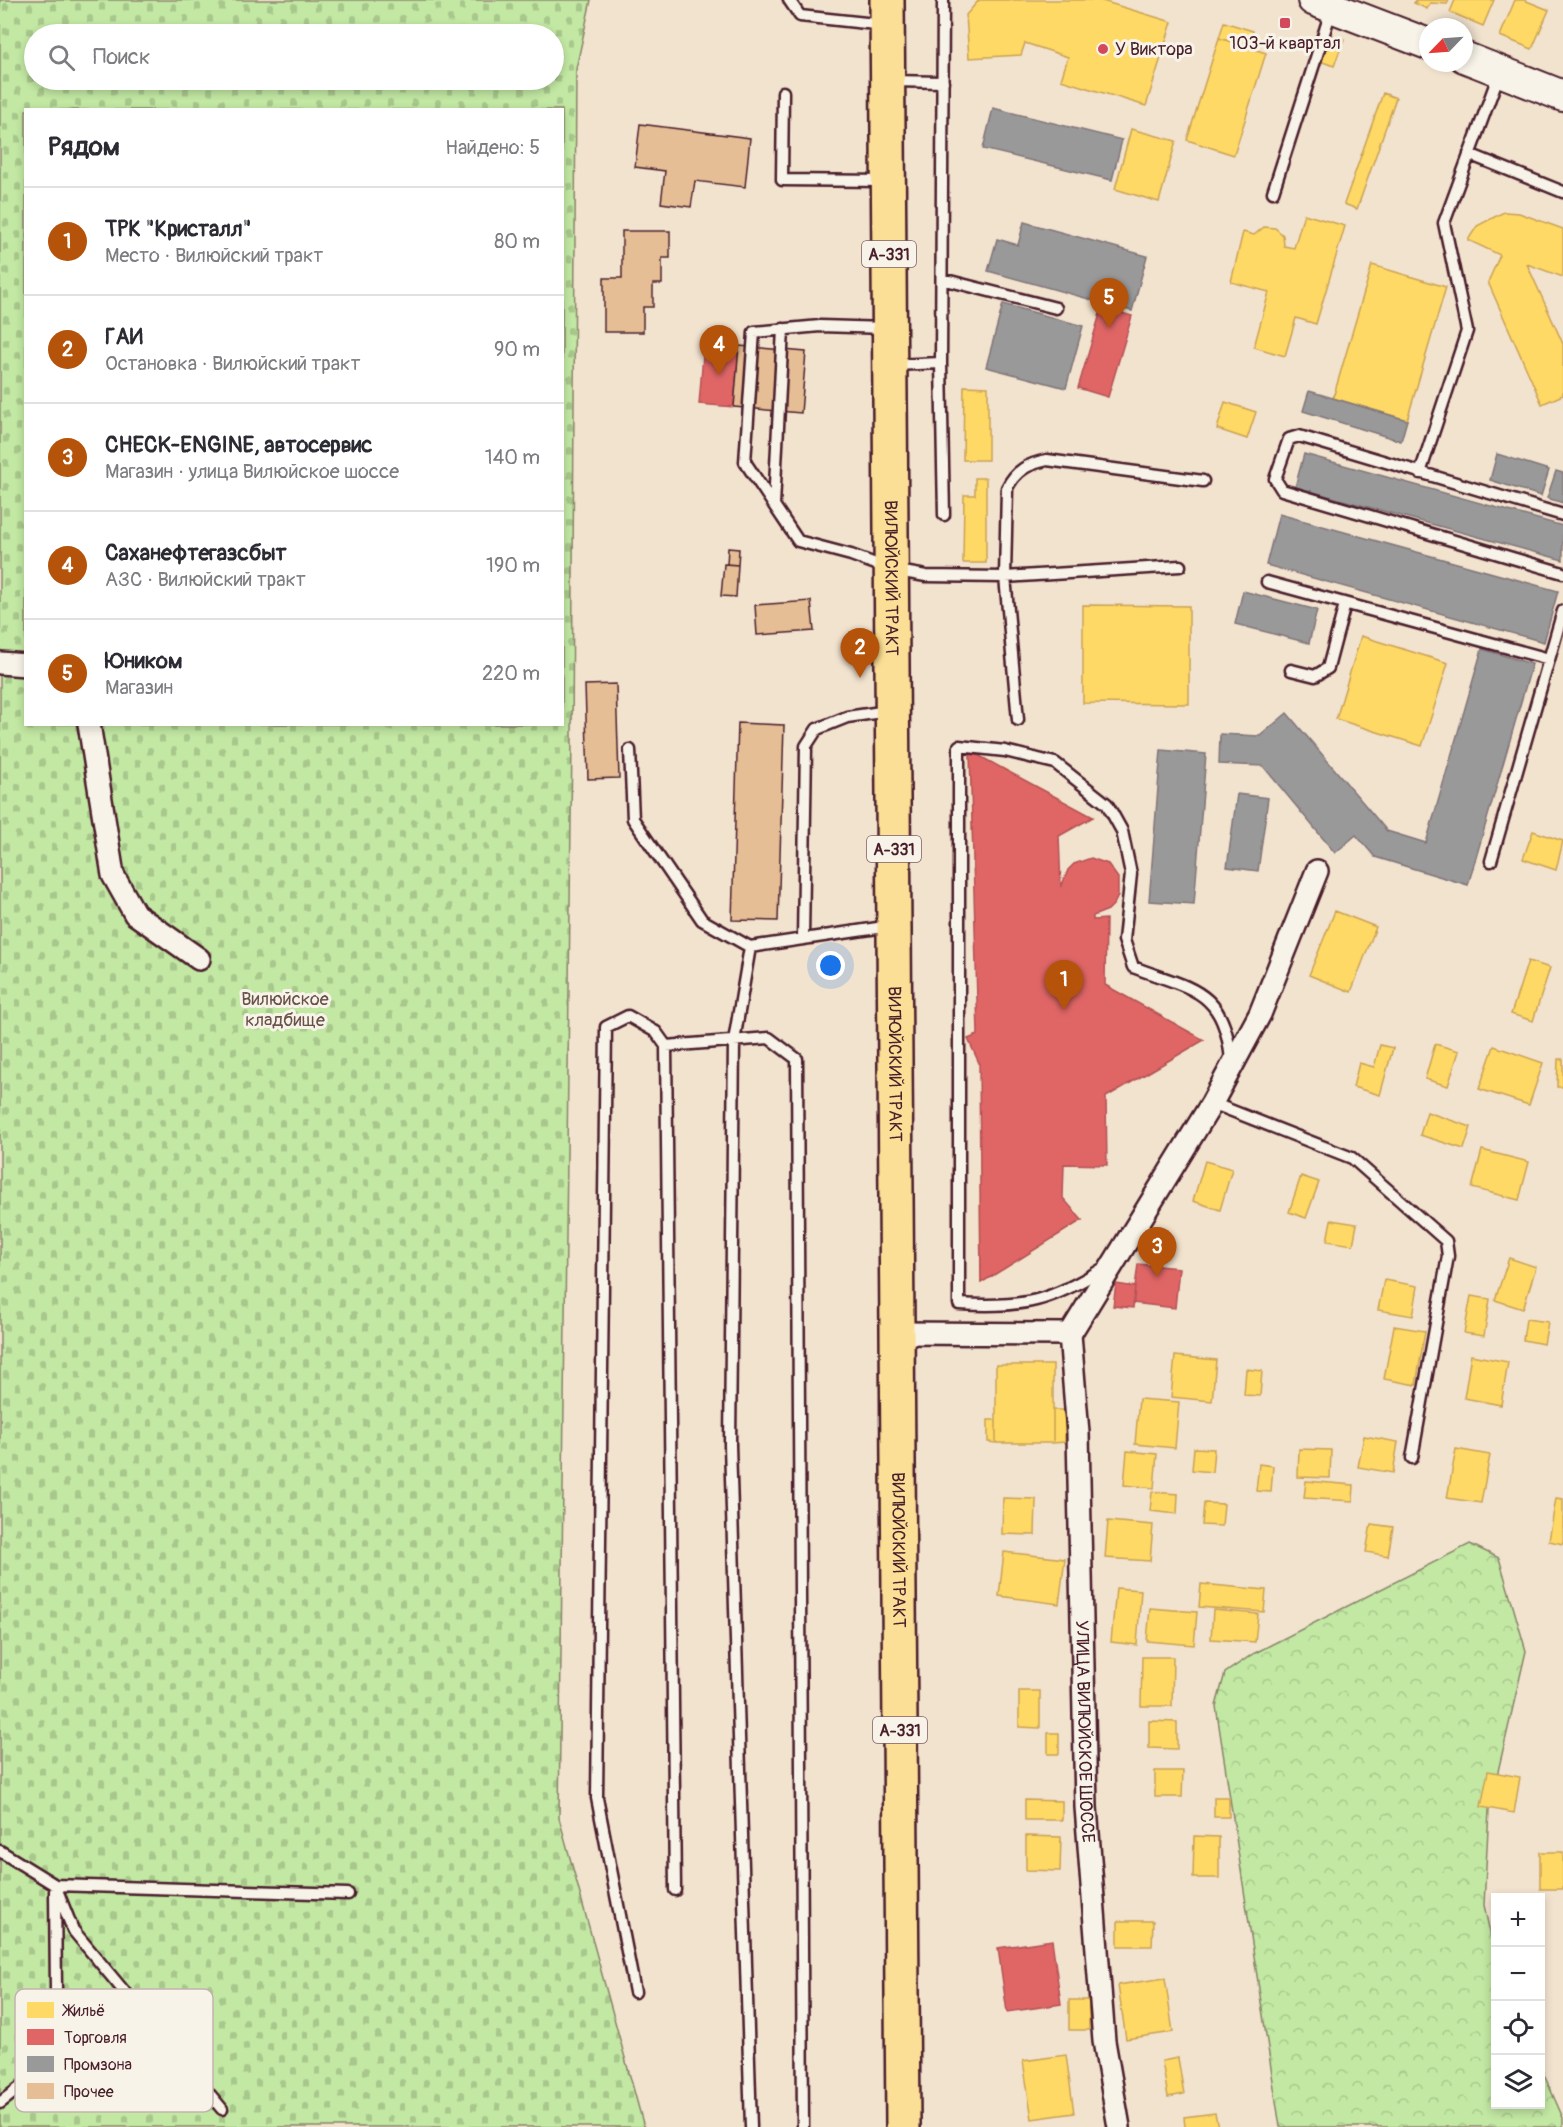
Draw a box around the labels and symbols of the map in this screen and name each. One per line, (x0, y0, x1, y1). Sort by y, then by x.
marker: 103-й квартал (1278, 16, 1292, 30)
north arrow (1419, 18, 1473, 72)
place label: 103-й квартал (1229, 32, 1341, 55)
place label: У Виктора (1115, 38, 1193, 61)
marker: У Виктора (1096, 42, 1110, 56)
road number: А-331 (862, 241, 916, 267)
pin: 5 (1090, 278, 1128, 328)
pin: 4 (700, 326, 738, 375)
street label: ВИЛЮЙСКИЙ ТРАКТ (879, 500, 903, 656)
pin: 2 (840, 628, 880, 678)
road number: А-331 (867, 836, 921, 862)
your location (816, 951, 845, 980)
pin: 1 (1044, 960, 1084, 1010)
street label: ВИЛЮЙСКИЙ ТРАКТ (882, 986, 907, 1142)
park label: Вилюйское кладбище (241, 988, 329, 1032)
pin: 3 (1138, 1228, 1176, 1277)
street label: ВИЛЮЙСКИЙ ТРАКТ (886, 1472, 910, 1628)
street label: УЛИЦА ВИЛЮЙСКОЕ ШОССЕ (1070, 1620, 1100, 1844)
road number: А-331 (873, 1717, 927, 1743)
legend (15, 1989, 213, 2112)
text: Жильё (61, 2001, 105, 2021)
text: Торговля (64, 2028, 127, 2048)
text: Промзона (64, 2055, 132, 2075)
text: Прочее (64, 2082, 114, 2102)

